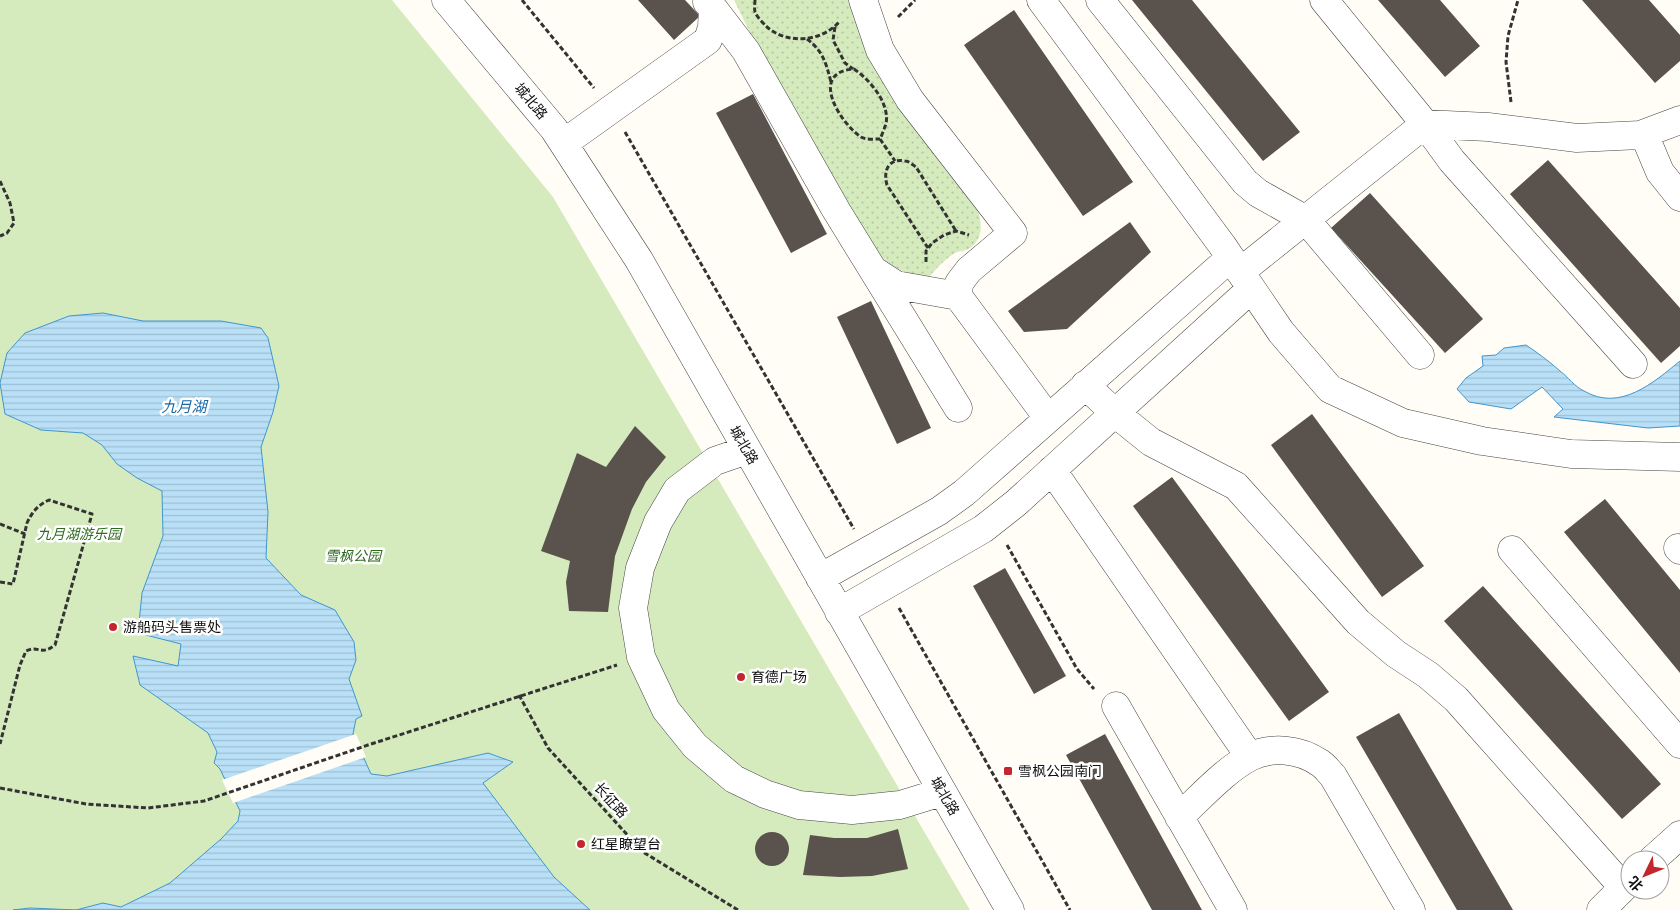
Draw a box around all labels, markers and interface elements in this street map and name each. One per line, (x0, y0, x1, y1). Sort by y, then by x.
street label: 城北路 (511, 80, 551, 122)
water label: 九月湖 (161, 398, 208, 416)
street label: 城北路 (727, 423, 761, 467)
park label: 九月湖游乐园 (37, 526, 123, 542)
park label: 雪枫公园 (325, 548, 383, 564)
place label: 游船码头售票处 (123, 619, 221, 635)
marker: 游船码头售票处 (107, 621, 119, 633)
place label: 育德广场 (751, 669, 807, 685)
marker: 育德广场 (735, 671, 747, 683)
place label: 雪枫公园南门 (1018, 763, 1102, 779)
marker: 雪枫公园南门 (1002, 765, 1014, 777)
street label: 城北路 (928, 774, 962, 818)
street label: 长征路 (591, 779, 631, 821)
place label: 红星瞭望台 (591, 836, 661, 852)
marker: 红星瞭望台 (575, 838, 587, 850)
north arrow (1620, 850, 1670, 900)
text: 北 (1625, 873, 1646, 894)

